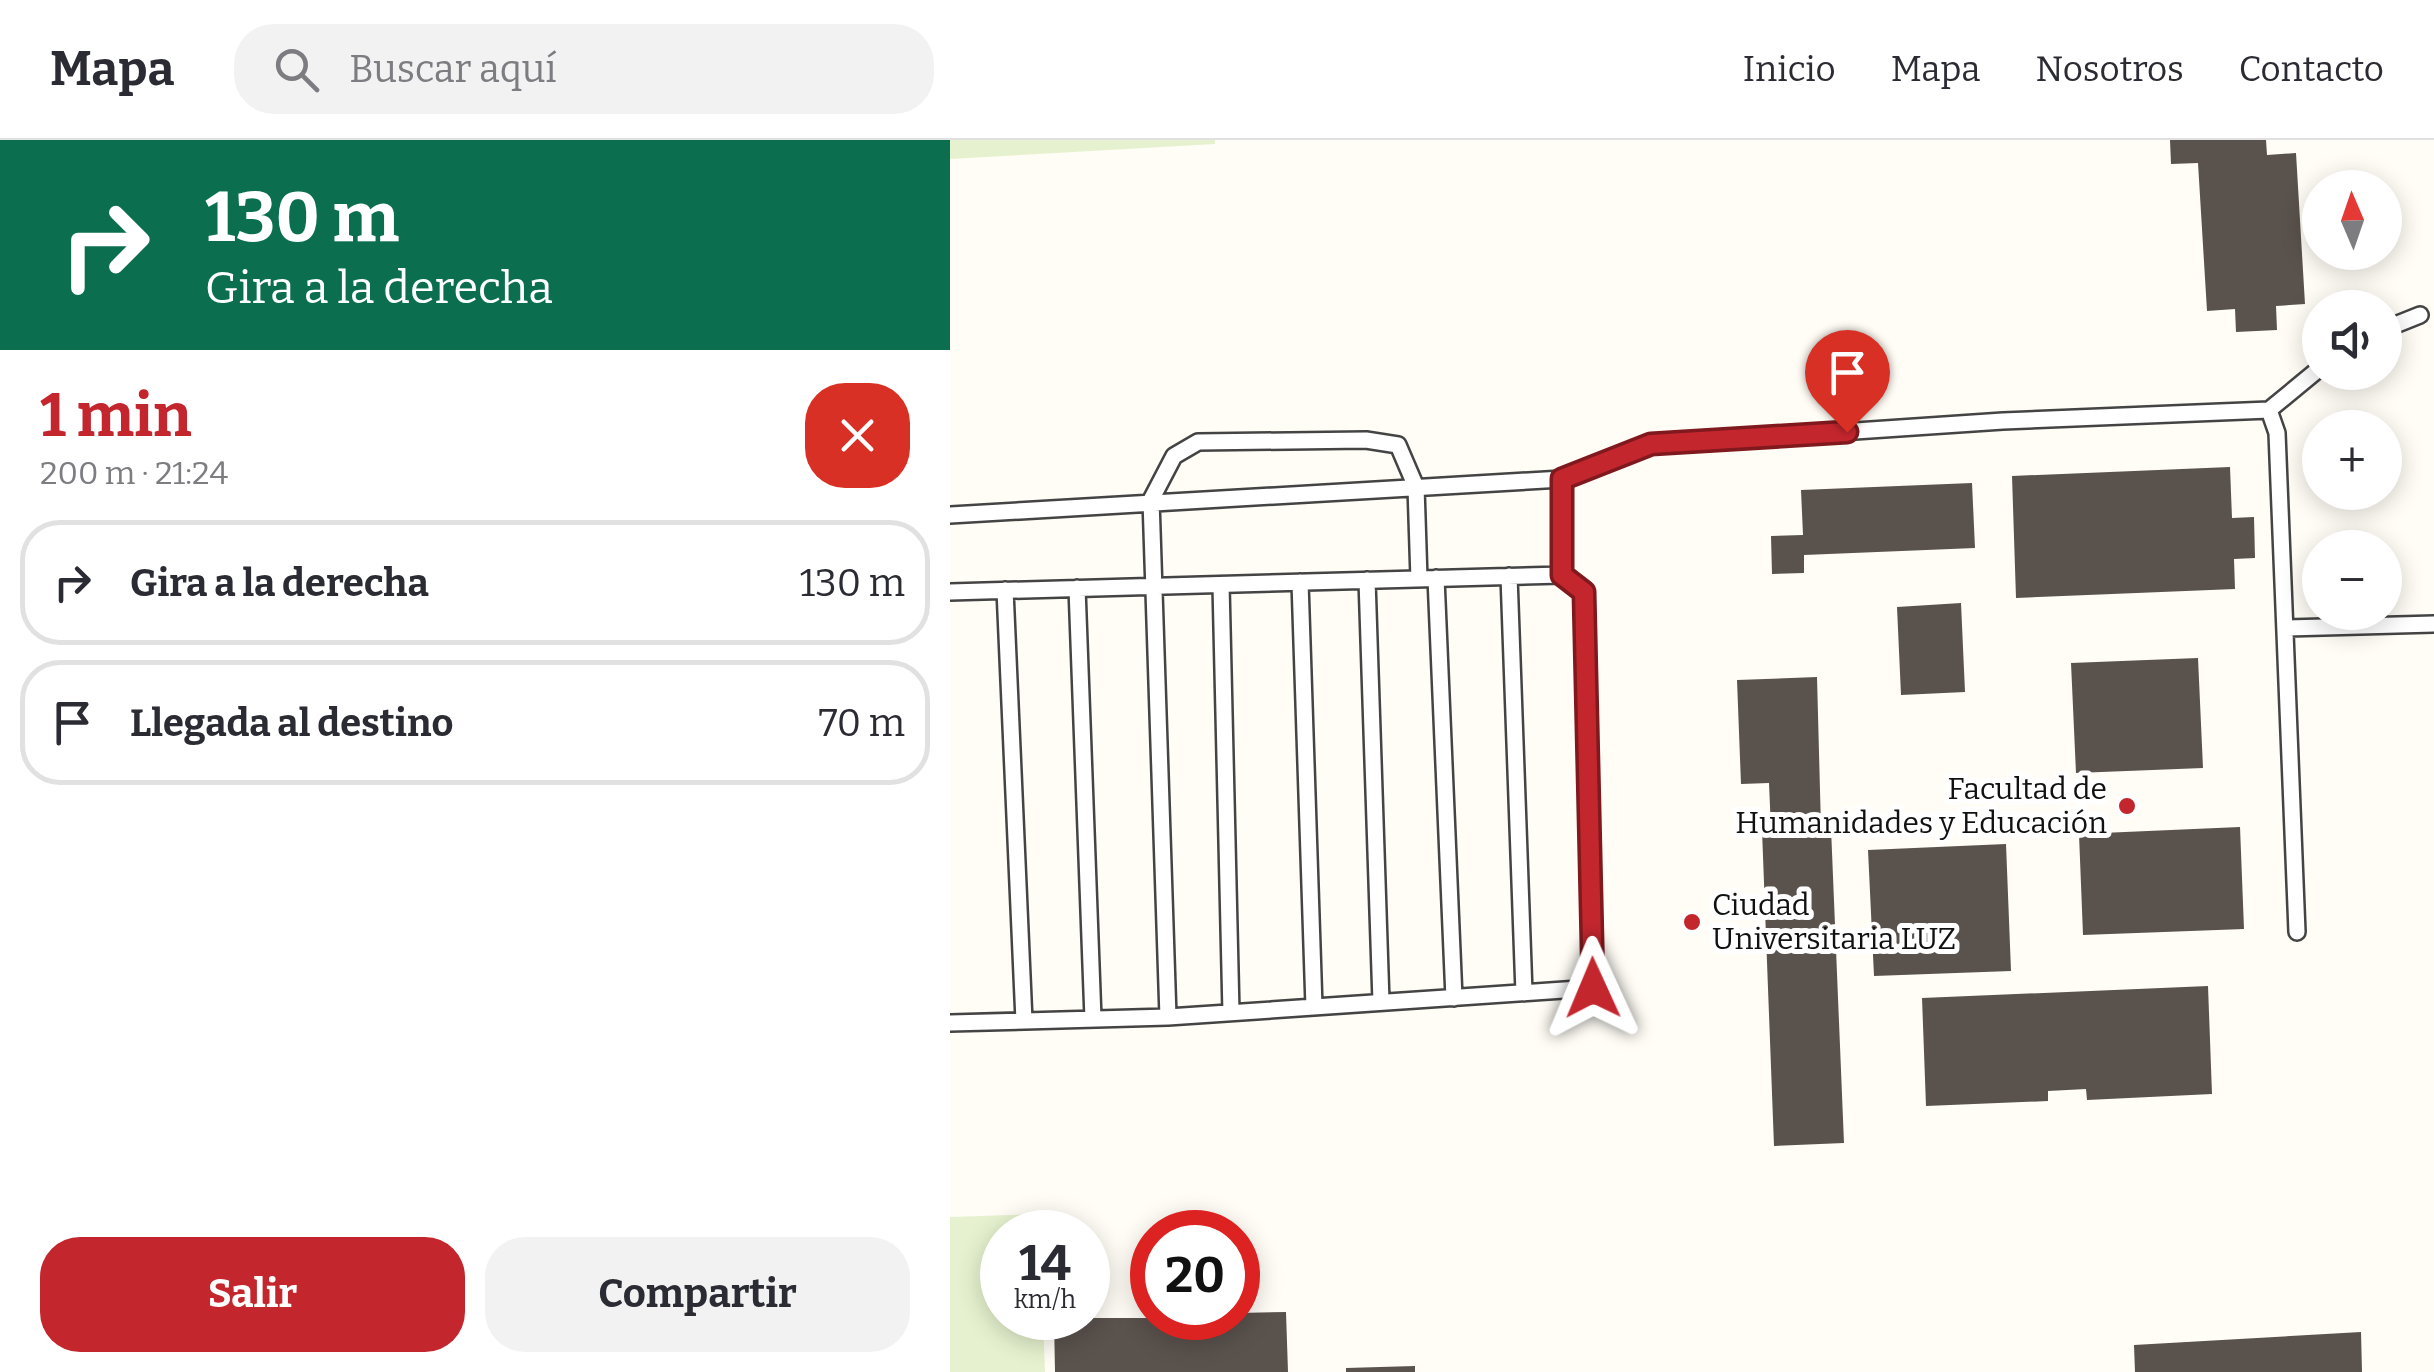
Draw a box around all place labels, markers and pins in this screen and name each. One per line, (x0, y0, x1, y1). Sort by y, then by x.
pin (1805, 330, 1890, 433)
place label: Facultad de Humanidades y Educación (1735, 771, 2107, 841)
marker: Facultad de Humanidades y Educación (2116, 795, 2138, 817)
place label: Ciudad Universitaria LUZ (1712, 887, 1956, 957)
marker: Ciudad Universitaria LUZ (1681, 911, 1703, 933)

